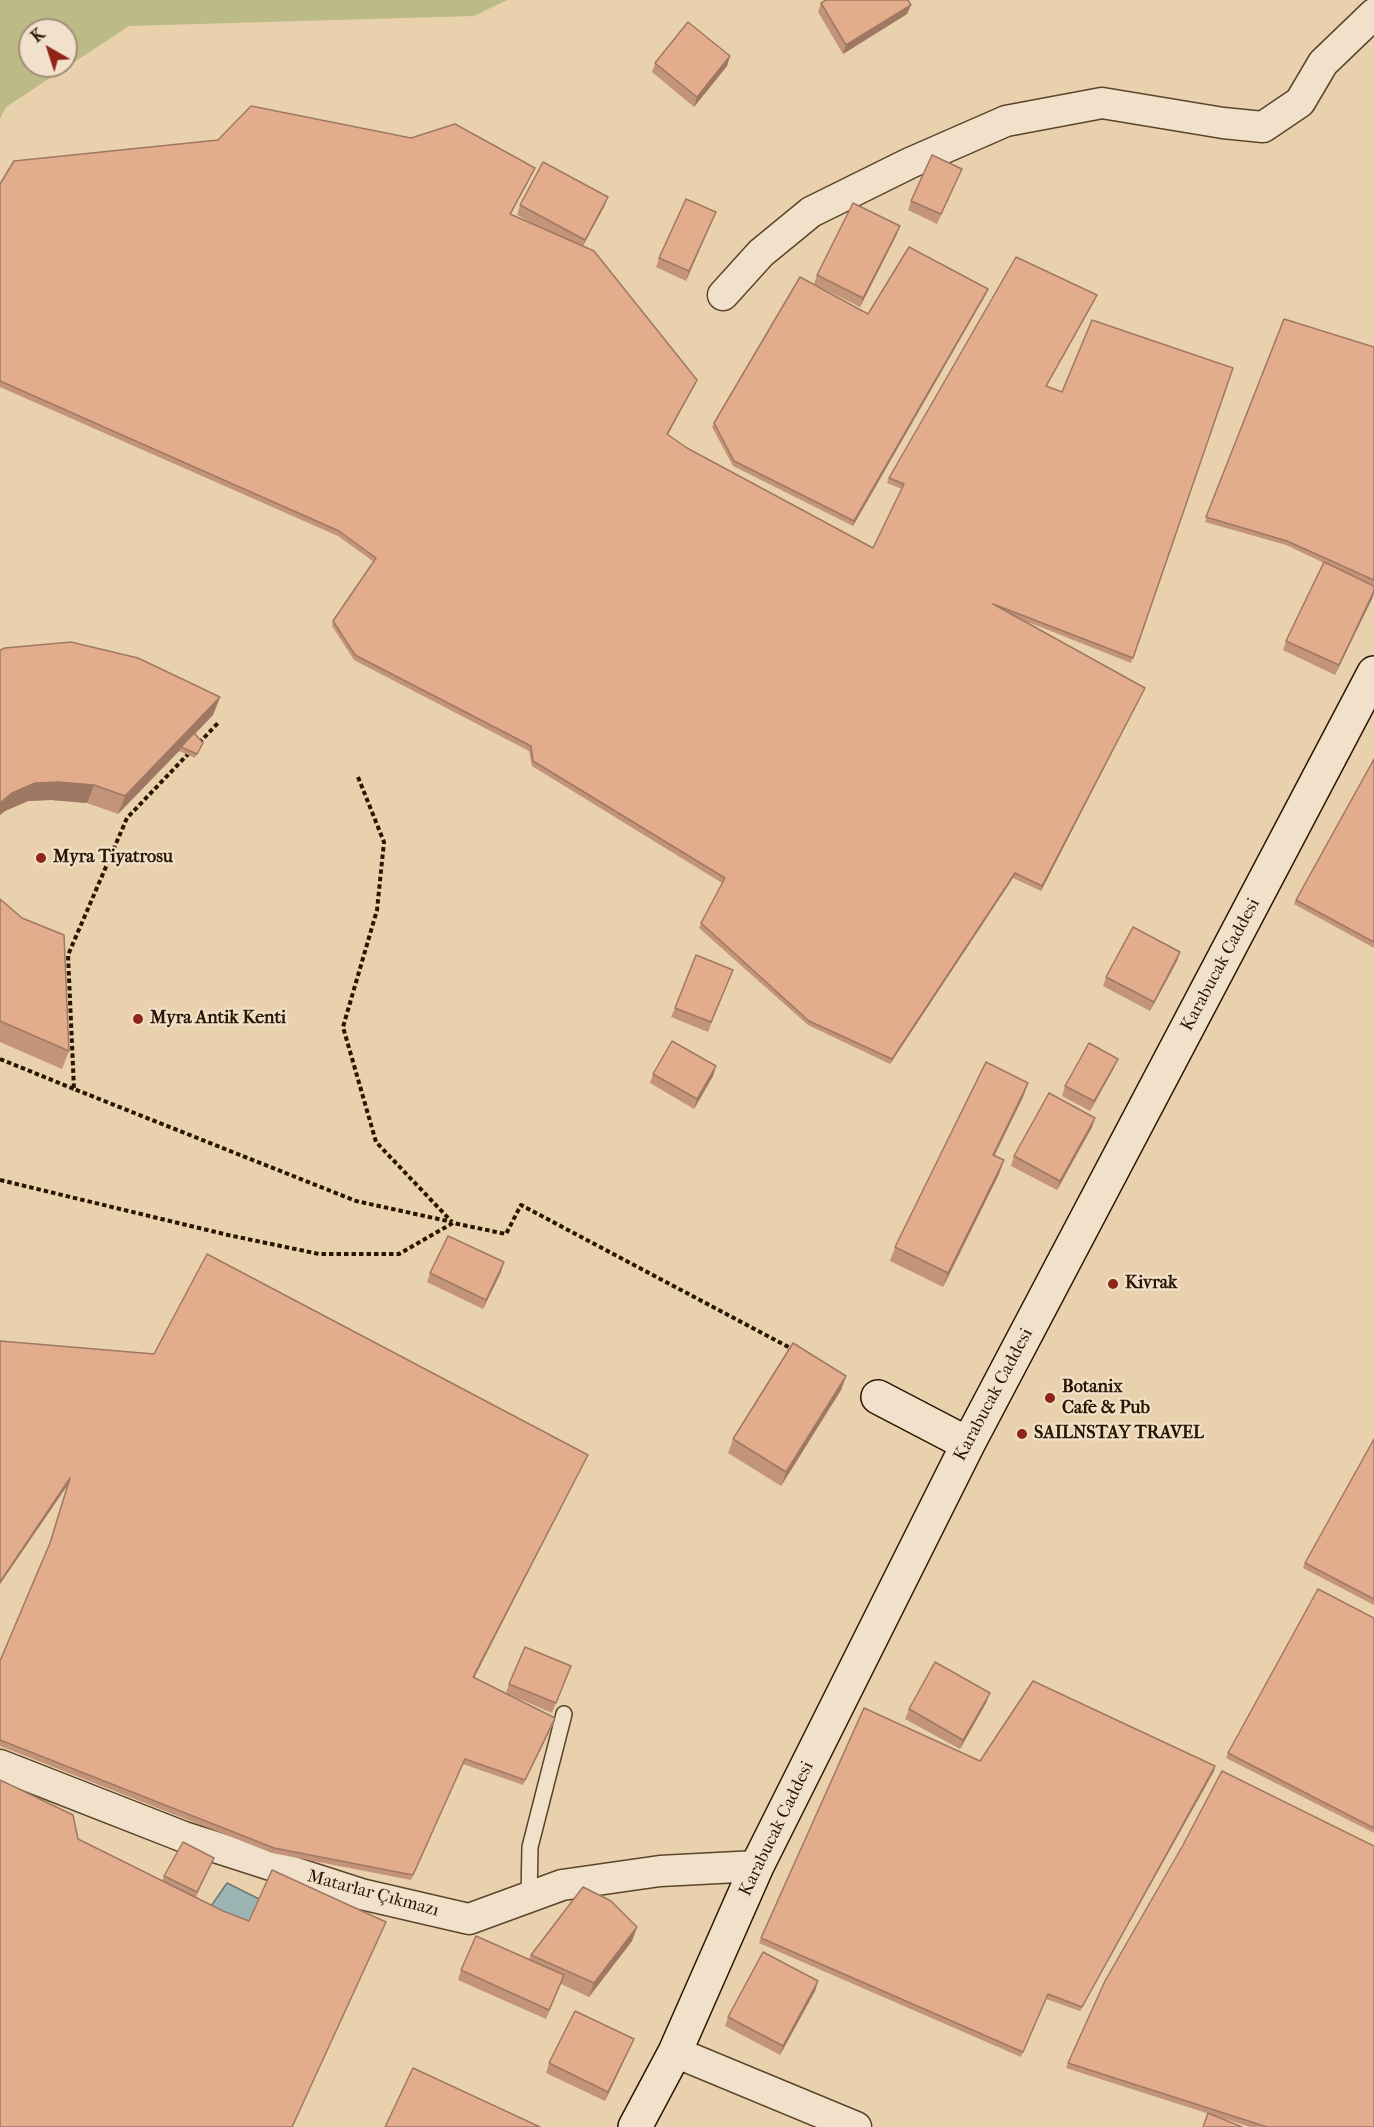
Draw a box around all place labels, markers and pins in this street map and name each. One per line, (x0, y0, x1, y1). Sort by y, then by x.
place label: Myra Tiyatrosu (53, 847, 173, 869)
marker: Myra Tiyatrosu (34, 851, 48, 865)
place label: Myra Antik Kenti (150, 1008, 286, 1030)
marker: Myra Antik Kenti (131, 1012, 145, 1026)
place label: Kivrak (1125, 1273, 1177, 1295)
marker: Kivrak (1106, 1277, 1120, 1291)
place label: Botanix Cafe & Pub (1062, 1377, 1150, 1420)
marker: Botanix Cafe & Pub (1043, 1391, 1057, 1405)
place label: SAILNSTAY TRAVEL (1034, 1423, 1204, 1445)
marker: SAILNSTAY TRAVEL (1015, 1427, 1029, 1441)

